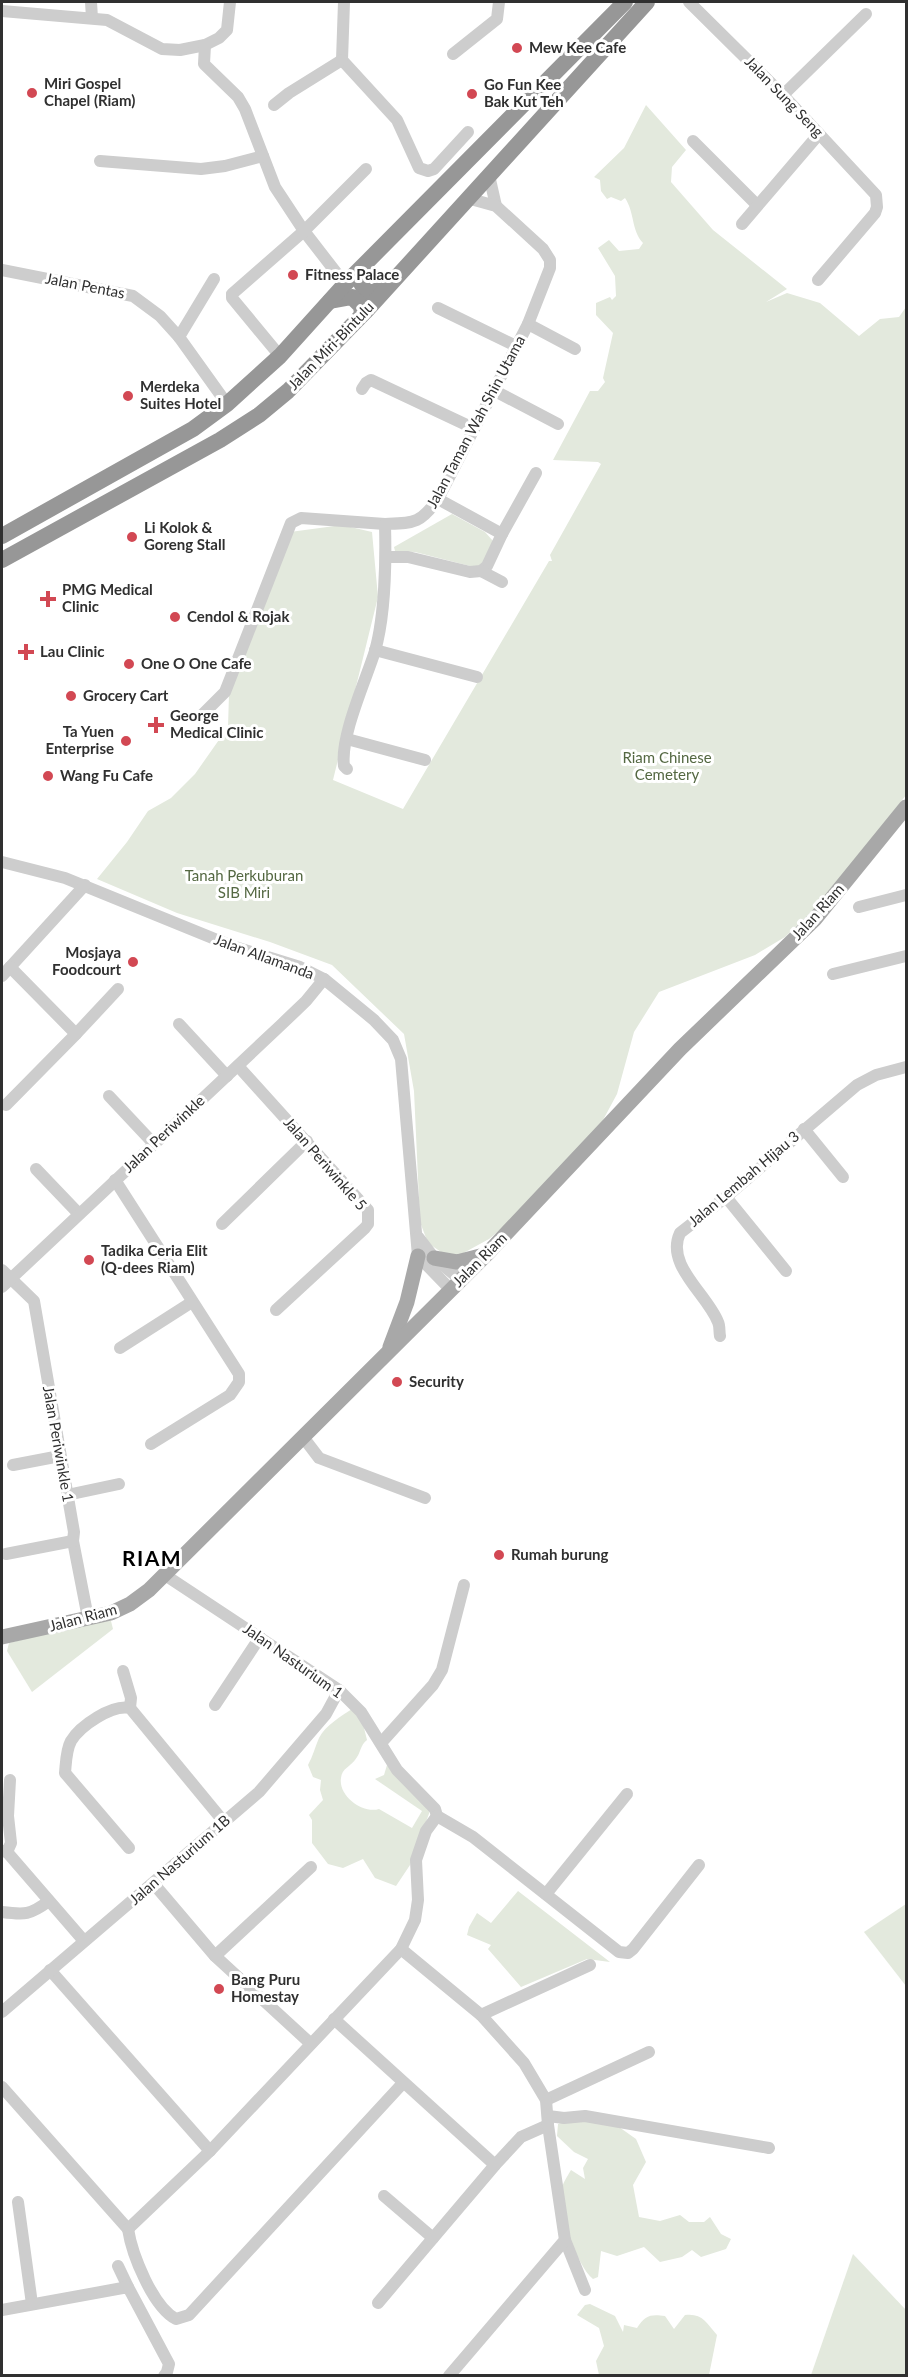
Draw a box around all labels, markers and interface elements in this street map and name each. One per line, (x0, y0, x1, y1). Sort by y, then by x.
place label: Mew Kee Cafe (529, 38, 626, 56)
marker: Mew Kee Cafe (510, 41, 524, 55)
street label: Jalan Sung Seng (742, 52, 828, 141)
place label: Miri Gospel Chapel (Riam) (44, 74, 135, 109)
place label: Go Fun Kee Bak Kut Teh (484, 75, 564, 110)
marker: Miri Gospel Chapel (Riam) (25, 86, 39, 100)
marker: Go Fun Kee Bak Kut Teh (465, 87, 479, 101)
place label: Fitness Palace (305, 265, 399, 283)
street label: Jalan Pentas (44, 268, 127, 302)
marker: Fitness Palace (286, 268, 300, 282)
street label: Jalan Miri-Bintulu (284, 297, 377, 393)
street label: Jalan Taman Wah Shin Utama (422, 332, 528, 511)
place label: Merdeka Suites Hotel (140, 377, 221, 412)
marker: Merdeka Suites Hotel (121, 389, 135, 403)
place label: Li Kolok & Goreng Stall (144, 518, 225, 553)
marker: Li Kolok & Goreng Stall (125, 530, 139, 544)
place label: PMG Medical Clinic (62, 580, 153, 615)
marker: PMG Medical Clinic (39, 590, 57, 608)
place label: Cendol & Rojak (187, 607, 290, 625)
marker: Cendol & Rojak (168, 610, 182, 624)
place label: Lau Clinic (40, 642, 104, 660)
marker: Lau Clinic (17, 643, 35, 661)
place label: One O One Cafe (141, 654, 252, 672)
marker: One O One Cafe (122, 657, 136, 671)
place label: Grocery Cart (83, 686, 169, 704)
marker: Grocery Cart (64, 689, 78, 703)
place label: George Medical Clinic (170, 706, 263, 741)
marker: George Medical Clinic (147, 716, 165, 734)
place label: Ta Yuen Enterprise (46, 722, 114, 757)
marker: Ta Yuen Enterprise (119, 734, 133, 748)
park label: Riam Chinese Cemetery (622, 748, 712, 783)
place label: Wang Fu Cafe (60, 766, 153, 784)
marker: Wang Fu Cafe (41, 769, 55, 783)
park label: Tanah Perkuburan SIB Miri (185, 866, 303, 901)
street label: Jalan Riam (787, 880, 847, 943)
street label: Jalan Allamanda (212, 930, 317, 982)
place label: Mosjaya Foodcourt (52, 943, 121, 978)
marker: Mosjaya Foodcourt (126, 955, 140, 969)
street label: Jalan Periwinkle (119, 1091, 208, 1176)
street label: Jalan Periwinkle 5 (280, 1113, 371, 1214)
street label: Jalan Lembah Hijau 3 (684, 1127, 802, 1230)
street label: Jalan Riam (448, 1228, 510, 1290)
place label: Tadika Ceria Elit (Q-dees Riam) (101, 1241, 208, 1276)
marker: Tadika Ceria Elit (Q-dees Riam) (82, 1253, 96, 1267)
place label: Security (409, 1372, 464, 1390)
marker: Security (390, 1375, 404, 1389)
street label: Jalan Periwinkle 1 (40, 1384, 78, 1503)
district label: RIAM (122, 1545, 182, 1570)
place label: Rumah burung (511, 1545, 609, 1563)
marker: Rumah burung (492, 1548, 506, 1562)
street label: Jalan Riam (47, 1599, 119, 1635)
street label: Jalan Nasturium 1 (240, 1619, 347, 1701)
street label: Jalan Nasturium 1B (125, 1811, 233, 1908)
place label: Bang Puru Homestay (231, 1970, 300, 2005)
marker: Bang Puru Homestay (212, 1982, 226, 1996)

